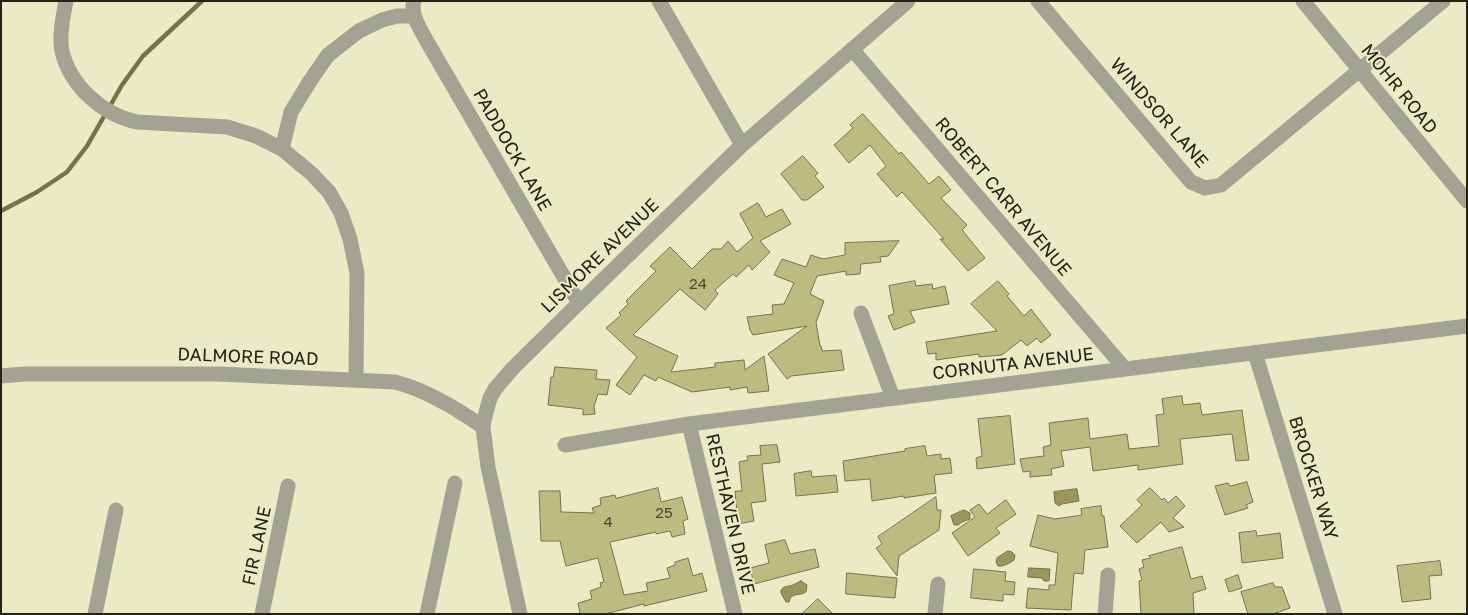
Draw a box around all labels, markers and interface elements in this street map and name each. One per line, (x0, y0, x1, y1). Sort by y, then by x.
street label: MOHR ROAD (1356, 40, 1442, 138)
street label: WINDSOR LANE (1105, 54, 1213, 172)
street label: PADDOCK LANE (468, 85, 556, 215)
street label: ROBERT CARR AVENUE (930, 113, 1076, 281)
street label: LISMORE AVENUE (537, 194, 663, 318)
house number: 24 (689, 275, 707, 293)
street label: CORNUTA AVENUE (931, 343, 1095, 385)
street label: DALMORE ROAD (177, 344, 319, 370)
street label: BROCKER WAY (1284, 414, 1342, 542)
street label: RESTHAVEN DRIVE (701, 431, 759, 597)
street label: FIR LANE (238, 504, 276, 588)
house number: 25 (655, 504, 673, 522)
house number: 4 (603, 513, 613, 531)

